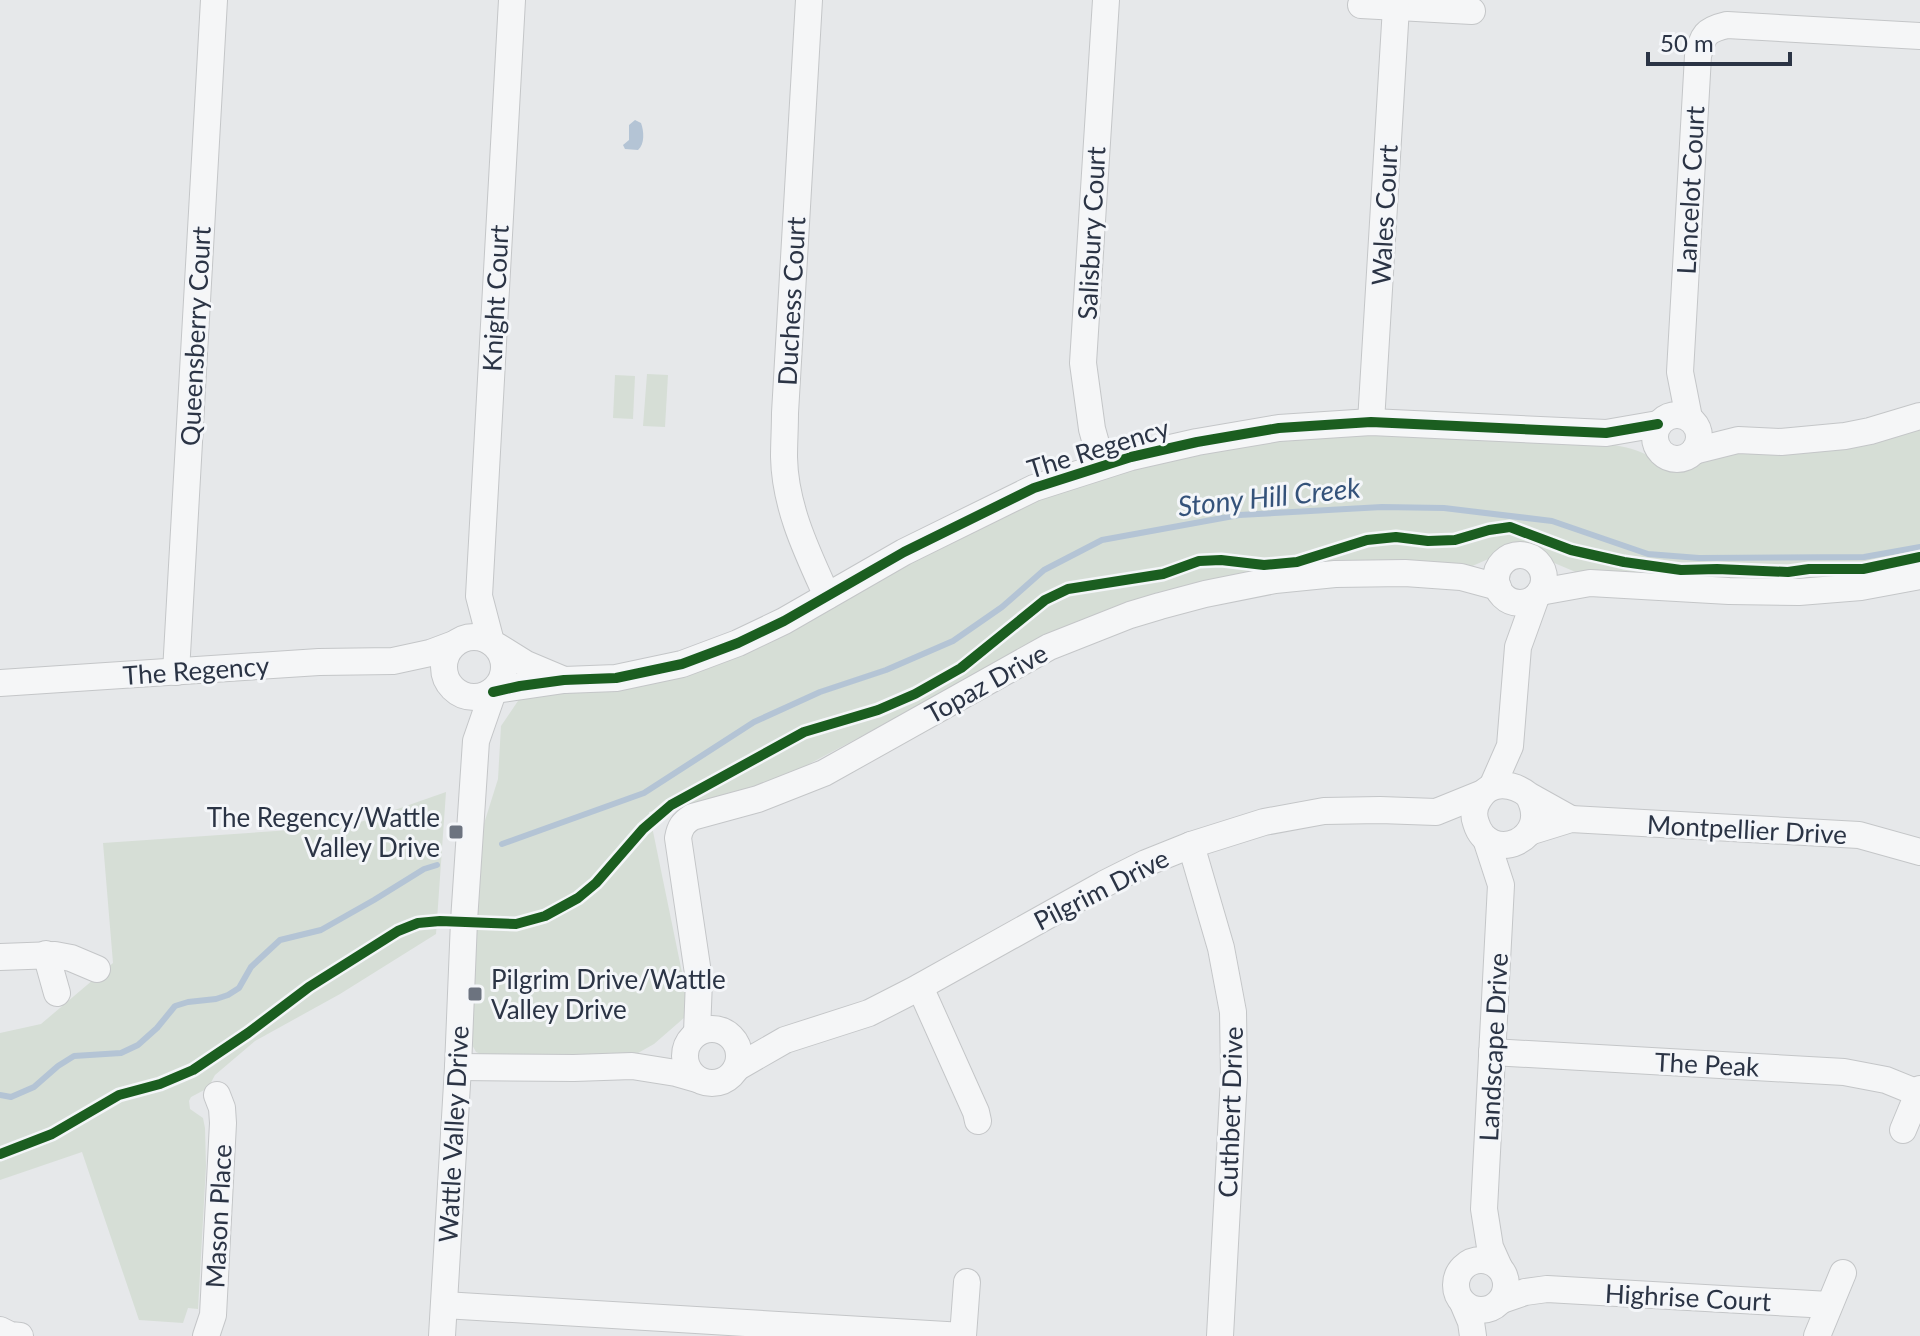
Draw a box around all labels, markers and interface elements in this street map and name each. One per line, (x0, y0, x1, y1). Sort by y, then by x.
scale bar (1648, 16, 1790, 66)
text: 50 m (1660, 28, 1714, 57)
street label: Lancelot Court (1670, 104, 1710, 275)
street label: Wales Court (1364, 143, 1404, 286)
street label: Salisbury Court (1070, 145, 1112, 320)
street label: Duchess Court (771, 215, 811, 386)
street label: Knight Court (475, 223, 515, 372)
street label: Queensberry Court (173, 225, 217, 447)
street label: The Regency (1023, 411, 1173, 485)
water label: Stony Hill Creek (1176, 469, 1363, 522)
street label: Topaz Drive (919, 636, 1053, 730)
street label: The Regency (122, 649, 271, 691)
place label: The Regency/Wattle Valley Drive (207, 801, 440, 863)
street label: Montpellier Drive (1646, 808, 1848, 850)
marker: The Regency/Wattle Valley Drive (447, 823, 465, 841)
street label: Pilgrim Drive (1028, 841, 1174, 937)
street label: Landscape Drive (1472, 952, 1514, 1142)
place label: Pilgrim Drive/Wattle Valley Drive (491, 963, 726, 1025)
marker: Pilgrim Drive/Wattle Valley Drive (466, 985, 484, 1003)
street label: Wattle Valley Drive (431, 1025, 475, 1243)
street label: Cuthbert Drive (1211, 1026, 1249, 1198)
street label: The Peak (1654, 1045, 1761, 1083)
street label: Mason Place (198, 1143, 238, 1289)
street label: Highrise Court (1604, 1277, 1773, 1317)

